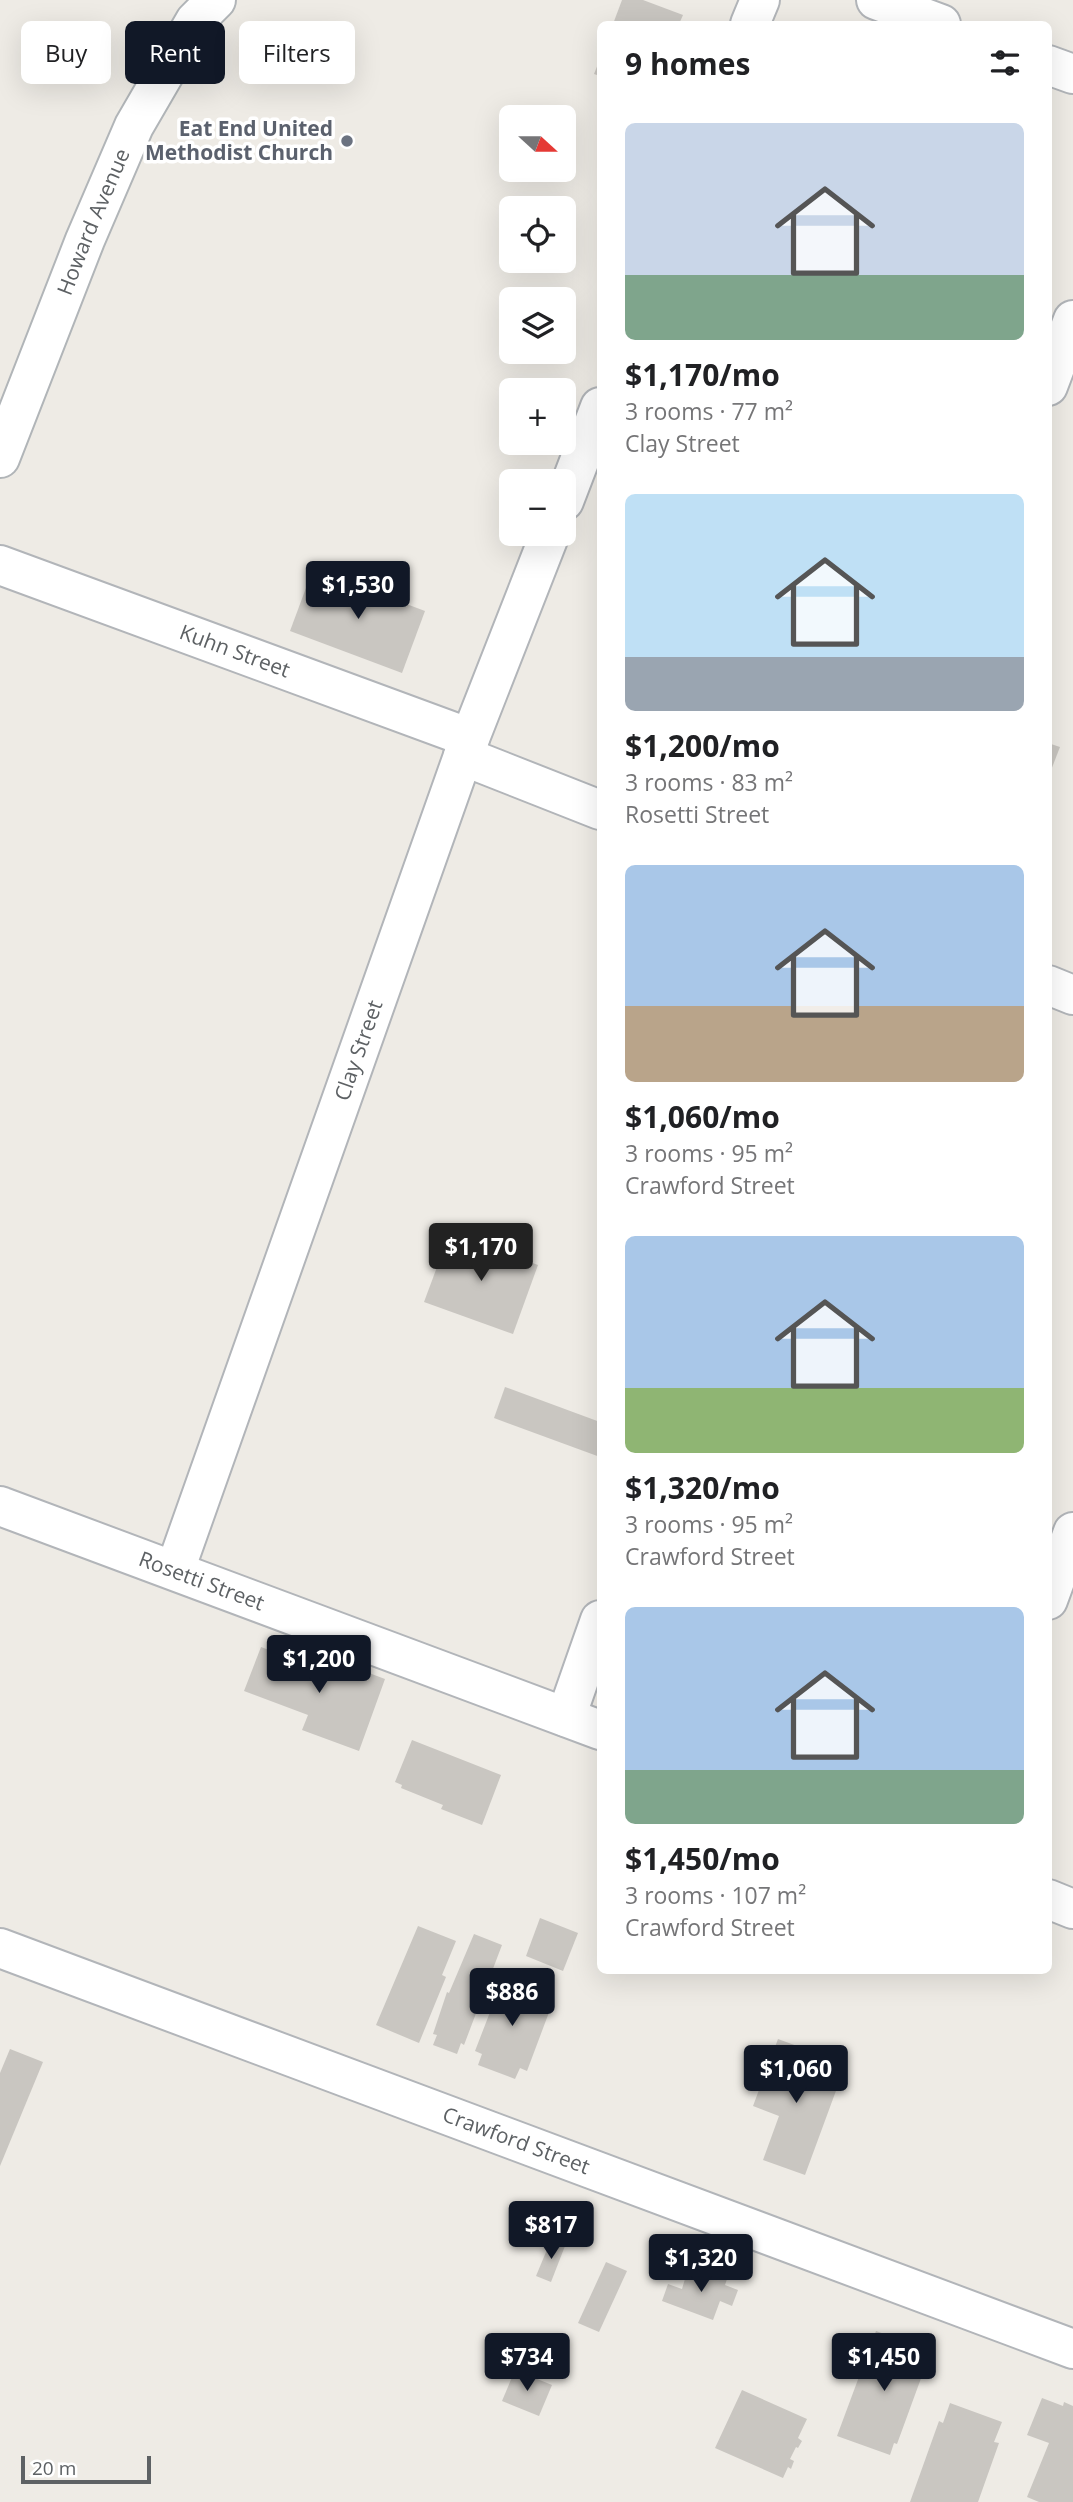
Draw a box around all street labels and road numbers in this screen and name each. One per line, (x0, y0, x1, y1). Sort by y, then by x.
street label: Howard Avenue (50, 144, 136, 299)
street label: Kuhn Street (176, 617, 294, 684)
street label: Clay Street (327, 996, 389, 1104)
street label: Rosetti Street (135, 1544, 268, 1616)
street label: Crawford Street (439, 2100, 594, 2180)

